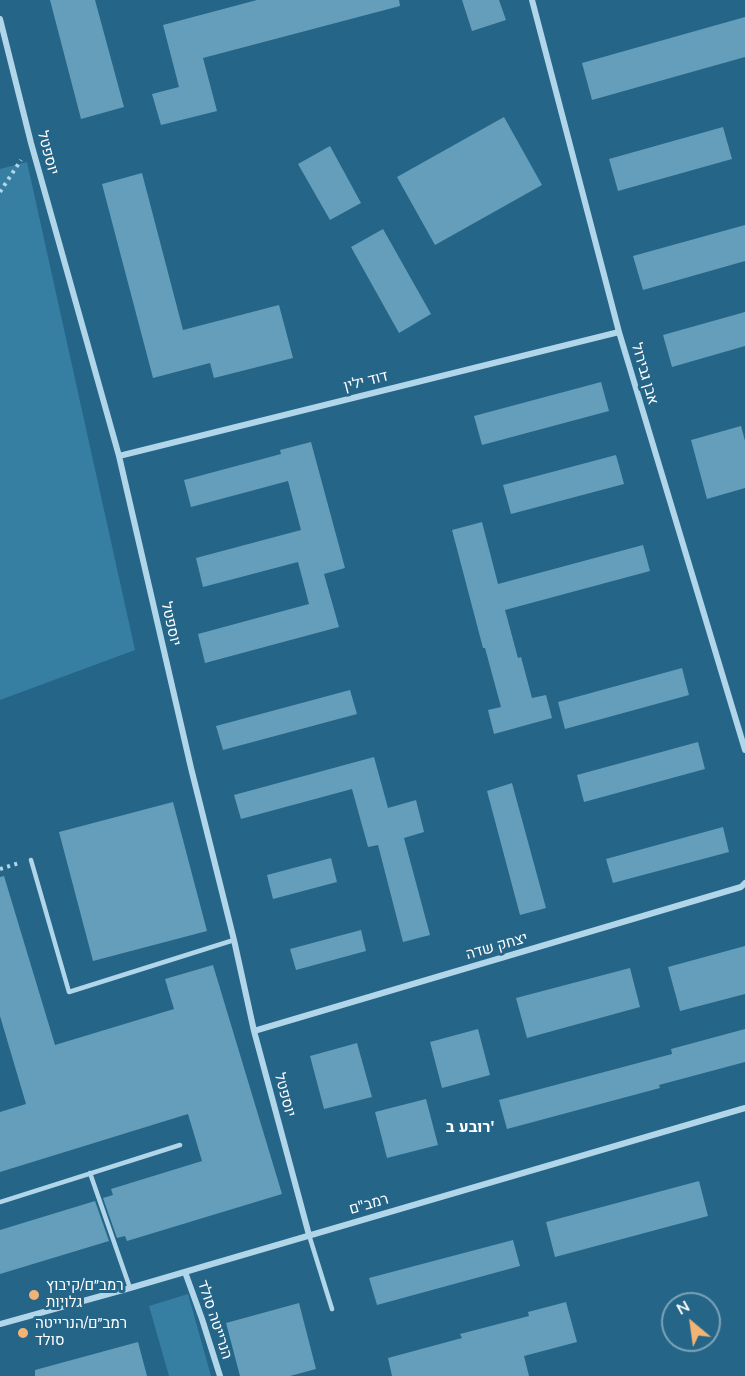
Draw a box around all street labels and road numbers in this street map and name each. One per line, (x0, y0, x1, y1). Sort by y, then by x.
street label: יוספטל (33, 129, 61, 177)
street label: אבן גבירול (627, 341, 661, 407)
street label: דוד ילין (342, 368, 390, 396)
street label: יוספטל (156, 600, 184, 648)
street label: יצחק שדה (464, 930, 530, 964)
street label: יוספטל (270, 1071, 298, 1119)
street label: רמב"ם (347, 1191, 391, 1219)
street label: הנרייטה סולד (193, 1278, 235, 1362)

